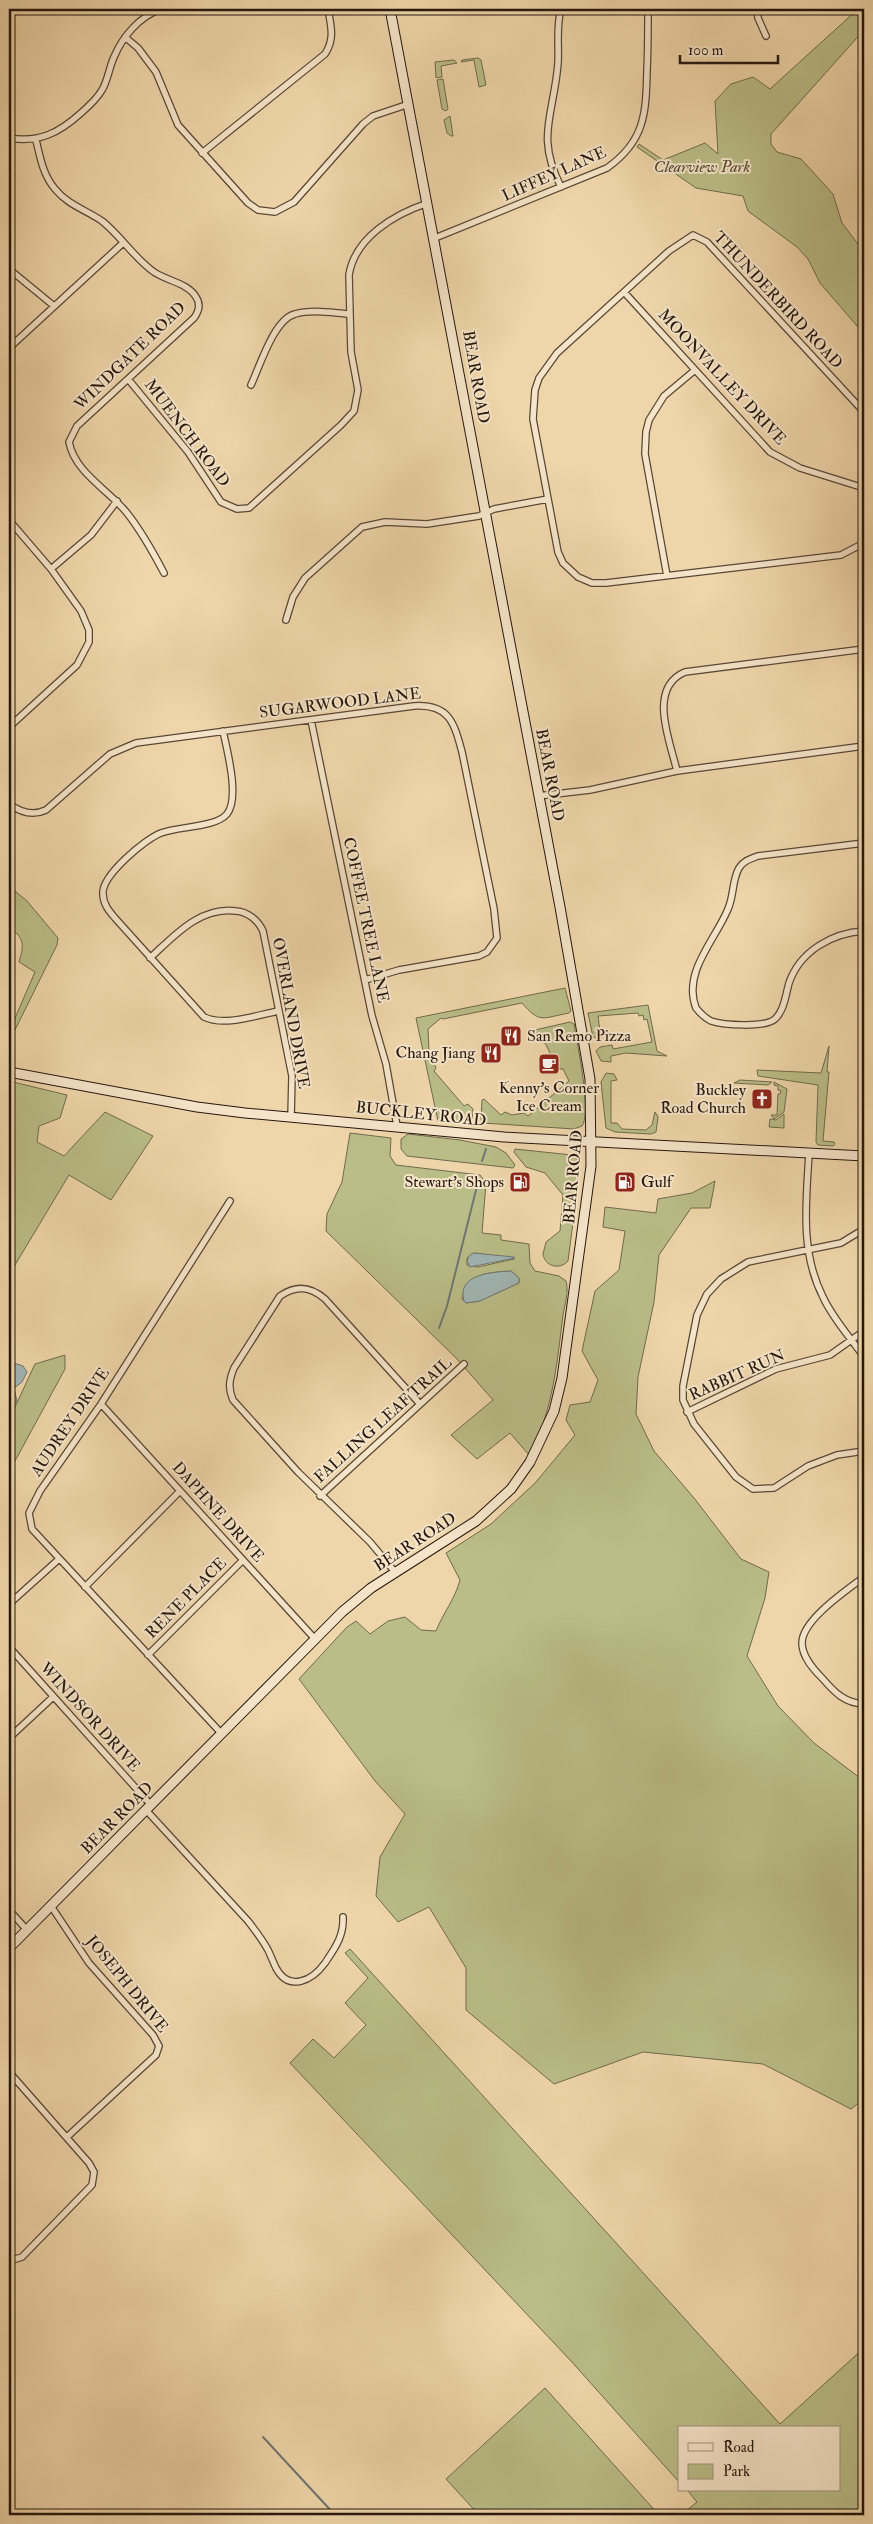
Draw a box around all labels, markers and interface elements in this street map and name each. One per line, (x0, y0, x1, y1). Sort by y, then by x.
scale bar (680, 32, 778, 64)
text: 100 m (688, 41, 724, 60)
street label: LIFFEY LANE (499, 142, 609, 206)
park label: Clearview Park (654, 157, 751, 177)
street label: THUNDERBIRD ROAD (709, 227, 847, 373)
street label: WINDGATE ROAD (69, 298, 190, 415)
street label: MOONVALLEY DRIVE (654, 305, 790, 449)
street label: BEAR ROAD (458, 329, 494, 425)
street label: MUENCH ROAD (140, 375, 234, 491)
street label: SUGARWOOD LANE (258, 683, 422, 723)
street label: BEAR ROAD (531, 727, 569, 823)
street label: COFFEE TREE LANE (339, 835, 393, 1005)
street label: OVERLAND DRIVE (268, 936, 314, 1090)
restaurant icon: San Remo Pizza (499, 1024, 523, 1048)
place label: San Remo Pizza (527, 1026, 632, 1046)
restaurant icon: Chang Jiang (479, 1041, 503, 1065)
place label: Chang Jiang (395, 1043, 476, 1064)
cafe icon: Kenny's Corner Ice Cream (537, 1052, 561, 1076)
place label: Kenny's Corner Ice Cream (499, 1078, 599, 1116)
place label: Buckley Road Church (660, 1080, 747, 1118)
church icon: Buckley Road Church (750, 1087, 774, 1111)
street label: BUCKLEY ROAD (355, 1097, 487, 1131)
street label: BEAR ROAD (559, 1129, 587, 1225)
fuel station icon: Stewart's Shops (508, 1170, 532, 1194)
fuel station icon: Gulf (613, 1170, 637, 1194)
place label: Stewart's Shops (404, 1172, 504, 1193)
place label: Gulf (641, 1172, 675, 1192)
street label: RABBIT RUN (686, 1345, 789, 1405)
street label: FALLING LEAF TRAIL (310, 1353, 456, 1487)
street label: AUDREY DRIVE (26, 1364, 114, 1481)
street label: DAPHNE DRIVE (168, 1458, 268, 1566)
street label: BEAR ROAD (370, 1508, 460, 1576)
street label: RENE PLACE (141, 1553, 231, 1643)
street label: WINDSOR DRIVE (35, 1657, 144, 1776)
street label: BEAR ROAD (77, 1778, 157, 1858)
street label: JOSEPH DRIVE (80, 1931, 172, 2037)
legend (678, 2426, 840, 2492)
text: Road (723, 2438, 755, 2457)
text: Park (723, 2462, 750, 2481)

